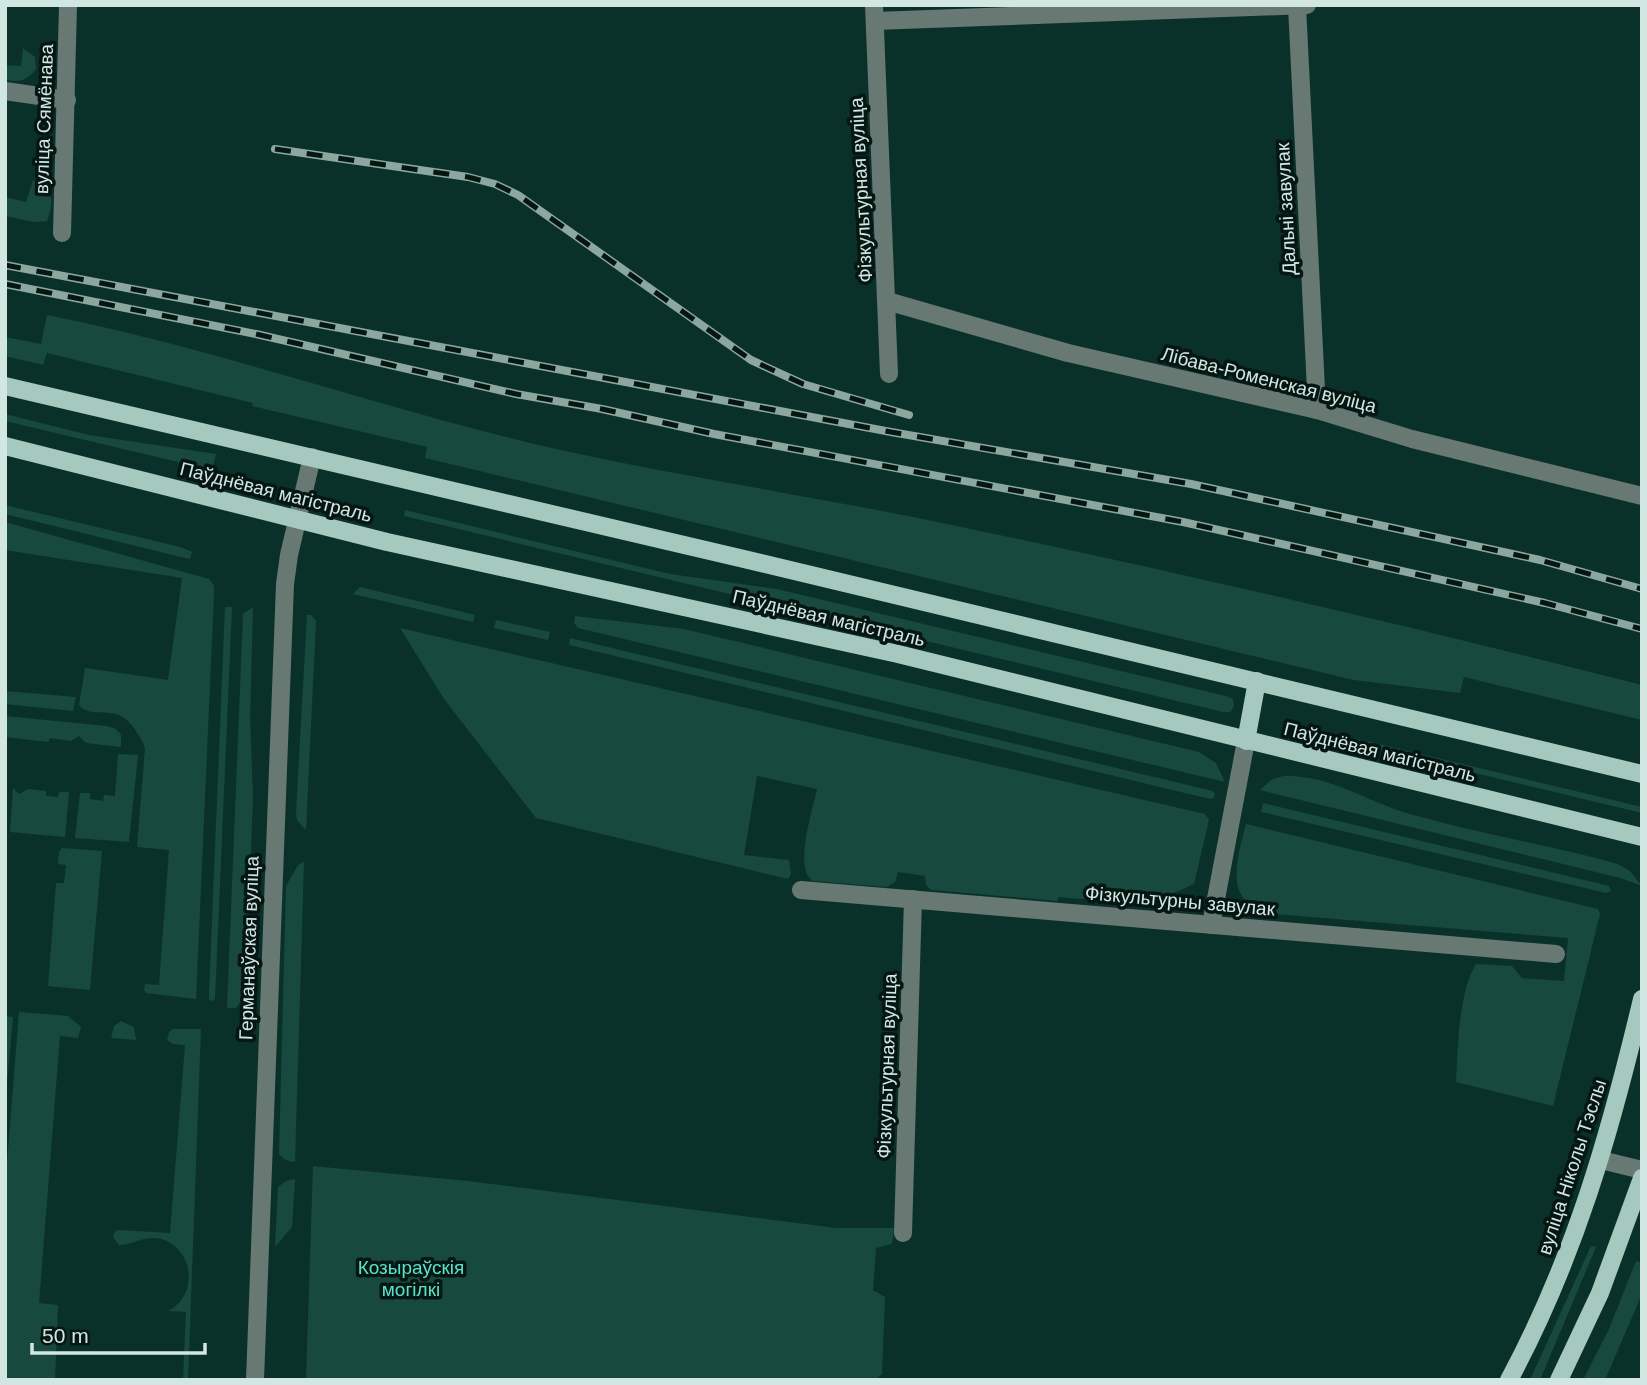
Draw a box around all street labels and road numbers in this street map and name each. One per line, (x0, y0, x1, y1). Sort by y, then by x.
street label: вуліца Сямёнава (31, 43, 57, 194)
street label: Фізкультурная вуліца (846, 96, 876, 283)
street label: Дальні завулак (1272, 142, 1300, 276)
street label: Лібава-Роменская вуліца (1159, 343, 1379, 417)
street label: Паўднёвая магістраль (178, 458, 374, 526)
street label: Паўднёвая магістраль (731, 586, 927, 650)
street label: Паўднёвая магістраль (1282, 718, 1478, 786)
street label: Германаўская вуліца (235, 855, 263, 1040)
street label: Фізкультурны завулак (1084, 882, 1277, 920)
street label: Фізкультурная вуліца (873, 973, 901, 1159)
street label: вуліца Ніколы Тэслы (1534, 1077, 1610, 1257)

